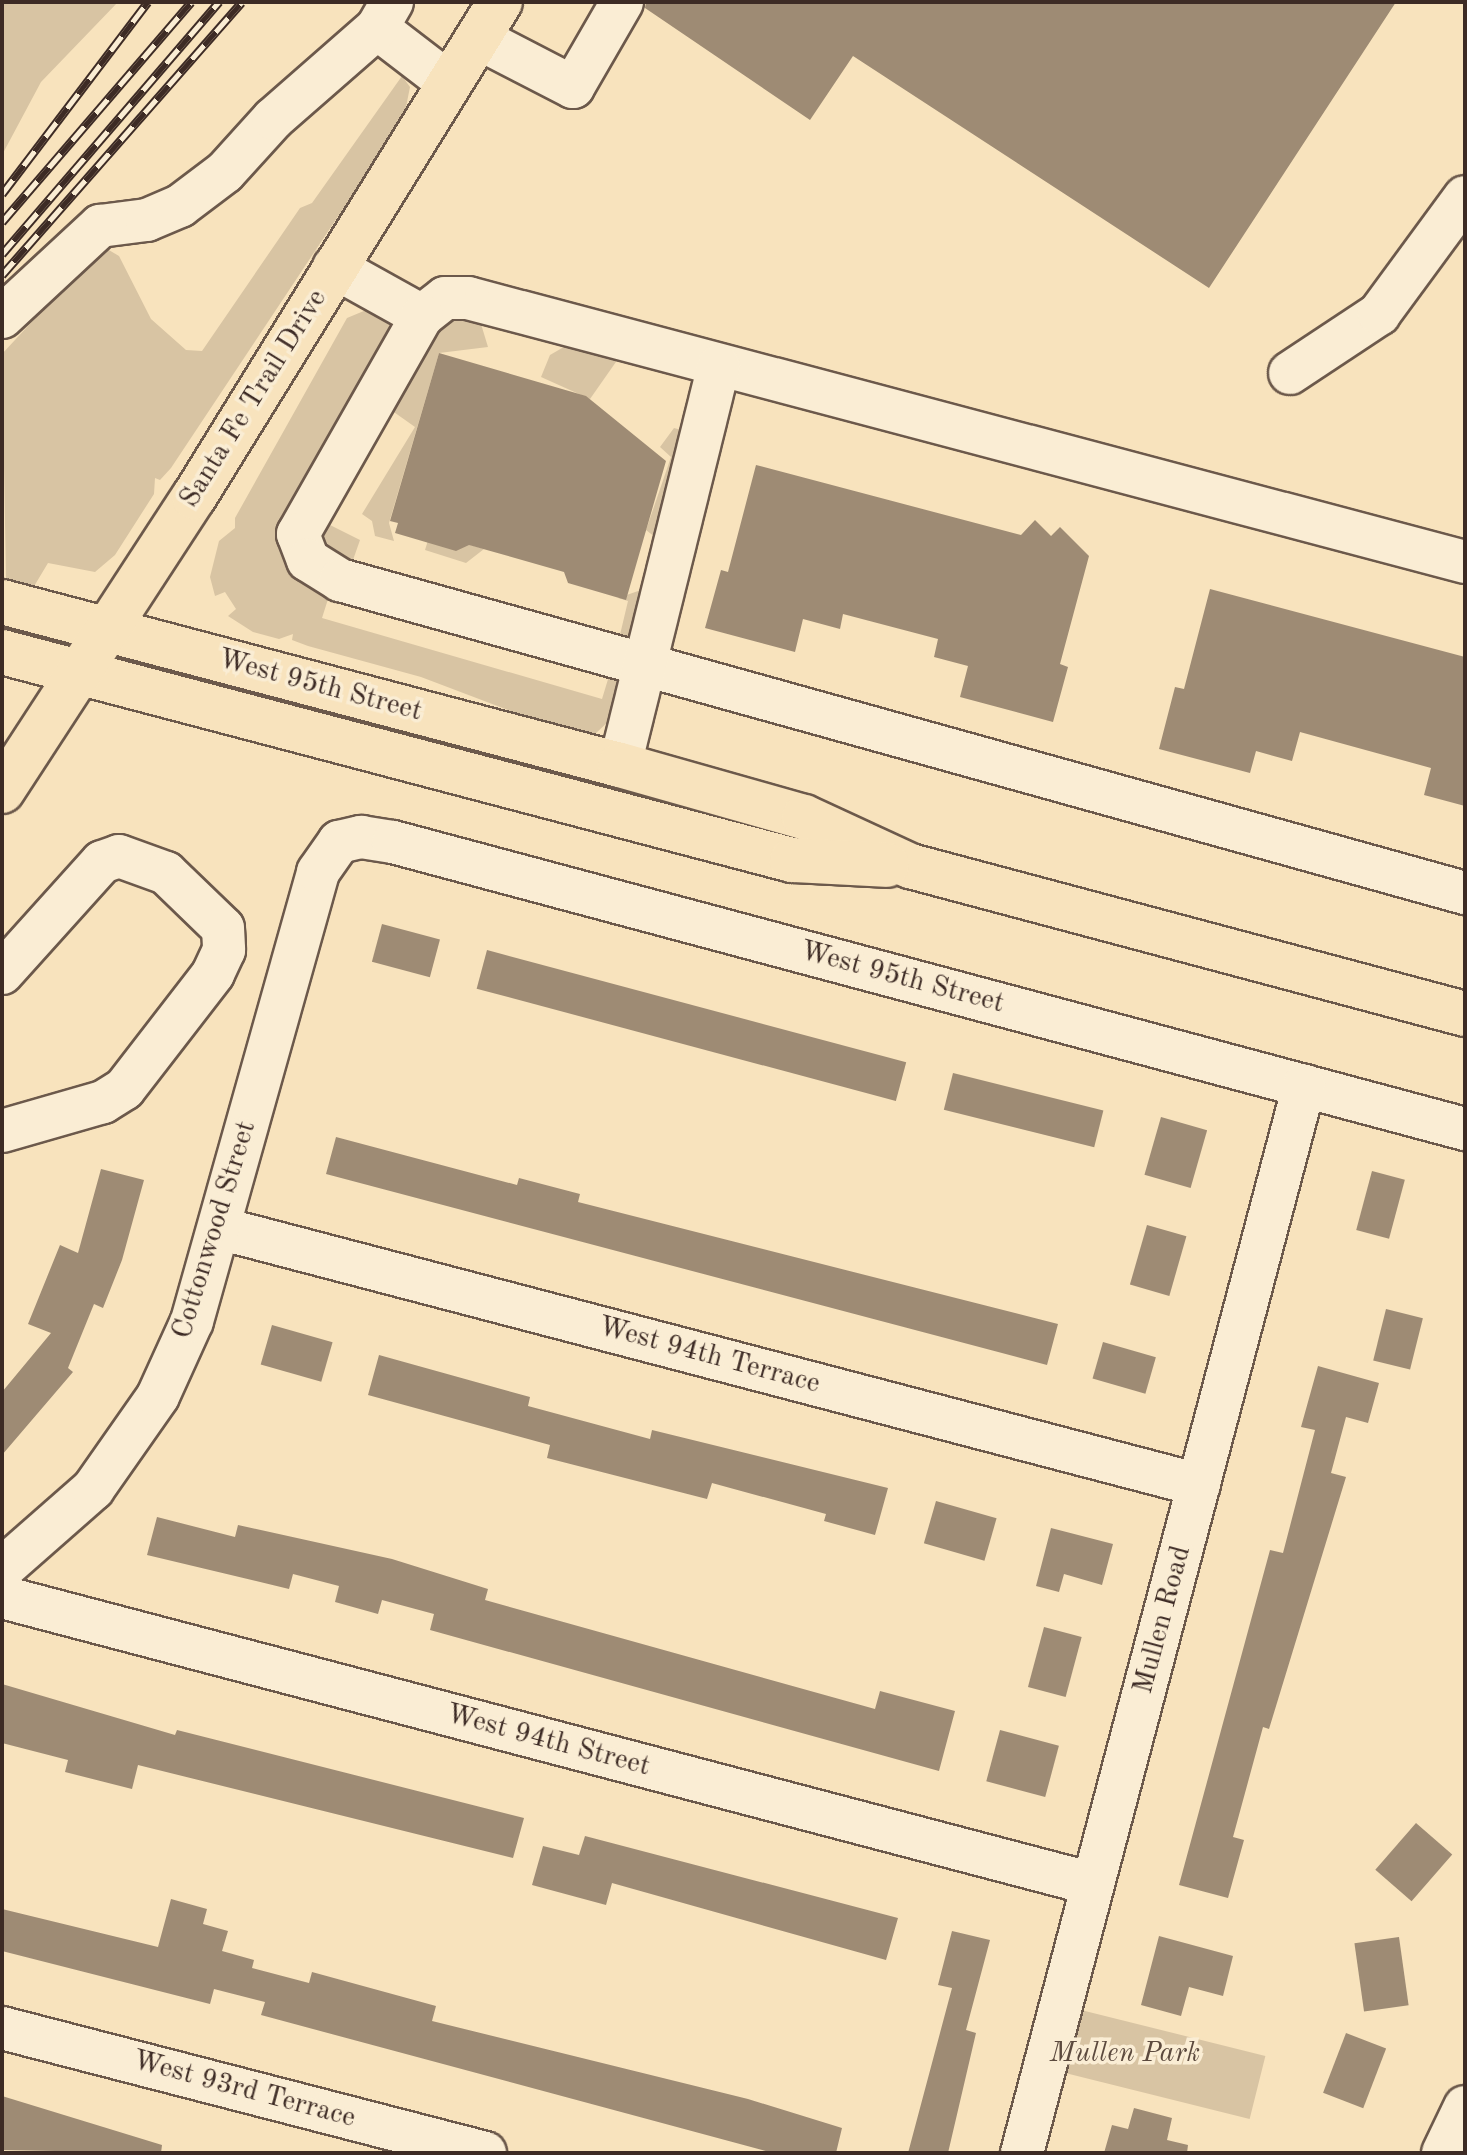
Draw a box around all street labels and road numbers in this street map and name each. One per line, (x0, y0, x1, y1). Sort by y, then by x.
street label: Santa Fe Trail Drive (173, 284, 335, 514)
street label: West 95th Street (215, 643, 425, 729)
street label: West 95th Street (797, 935, 1007, 1021)
street label: Cottonwood Street (166, 1117, 264, 1343)
street label: West 94th Terrace (594, 1310, 824, 1402)
street label: Mullen Road (1127, 1542, 1199, 1698)
street label: West 94th Street (443, 1698, 653, 1784)
street label: West 93rd Terrace (129, 2044, 359, 2136)

